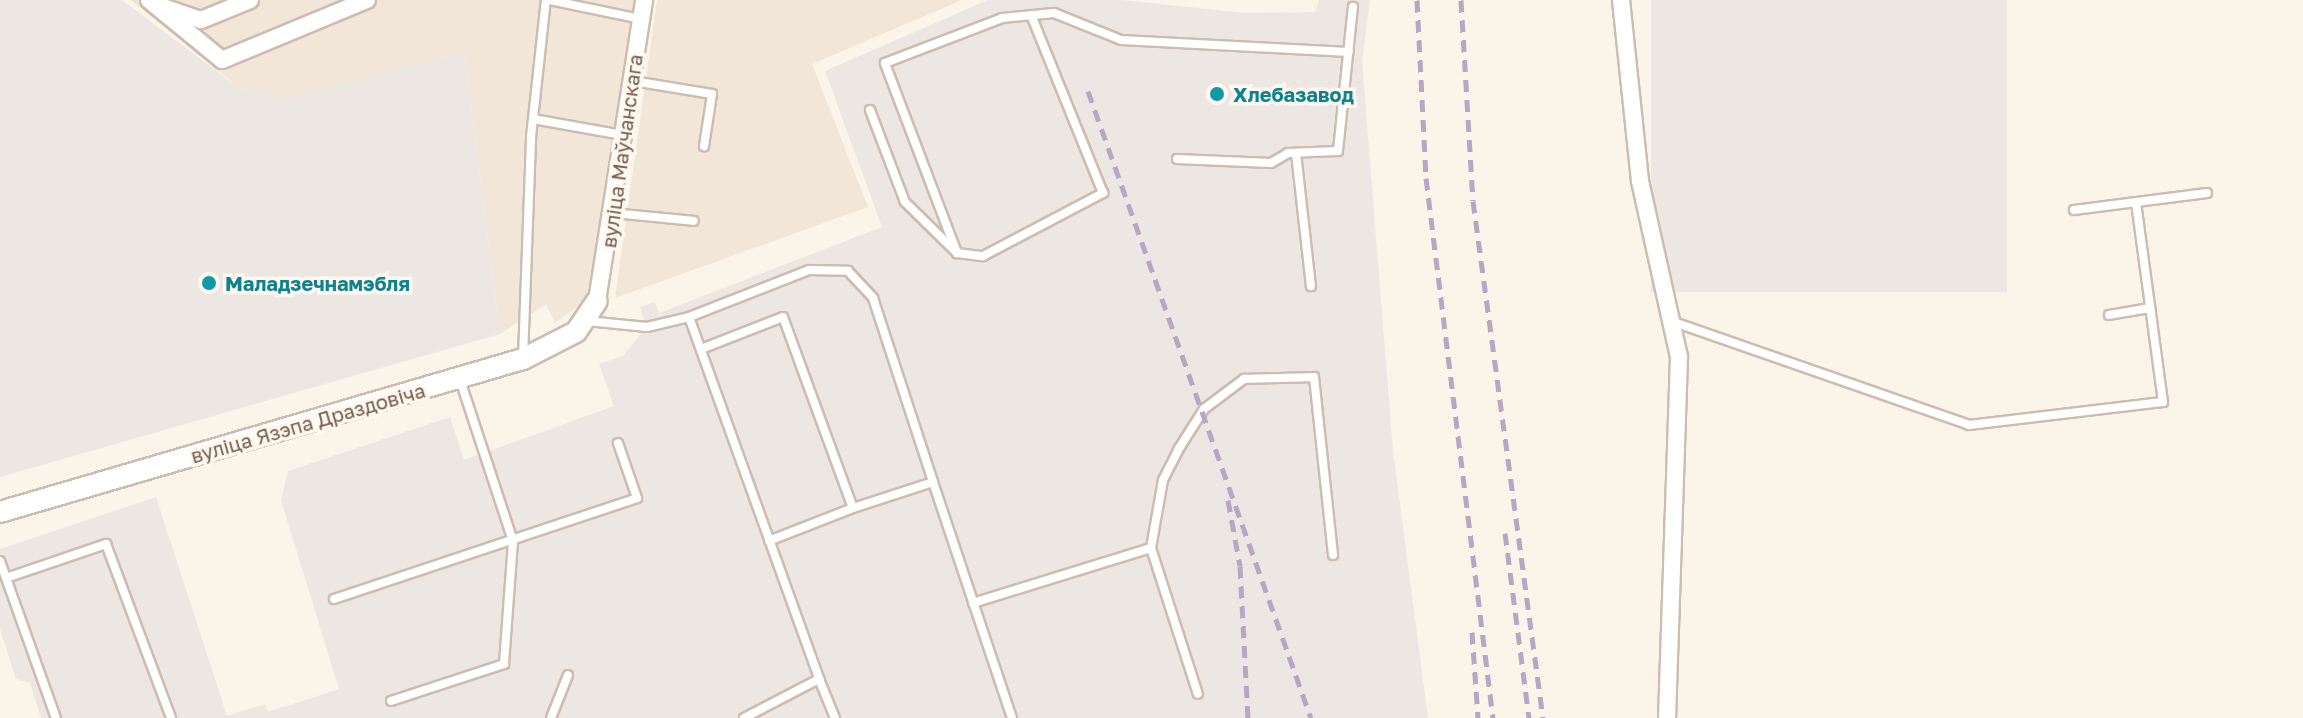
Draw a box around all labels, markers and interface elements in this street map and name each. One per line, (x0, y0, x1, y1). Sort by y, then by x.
street label: вуліца Маўчанскага (597, 53, 647, 249)
place label: Хлебазавод (1233, 82, 1354, 106)
marker: Хлебазавод (1208, 85, 1226, 103)
place label: Маладзечнамэбля (225, 271, 410, 295)
marker: Маладзечнамэбля (200, 274, 218, 292)
street label: вуліца Язэпа Драздовіча (188, 378, 428, 468)

